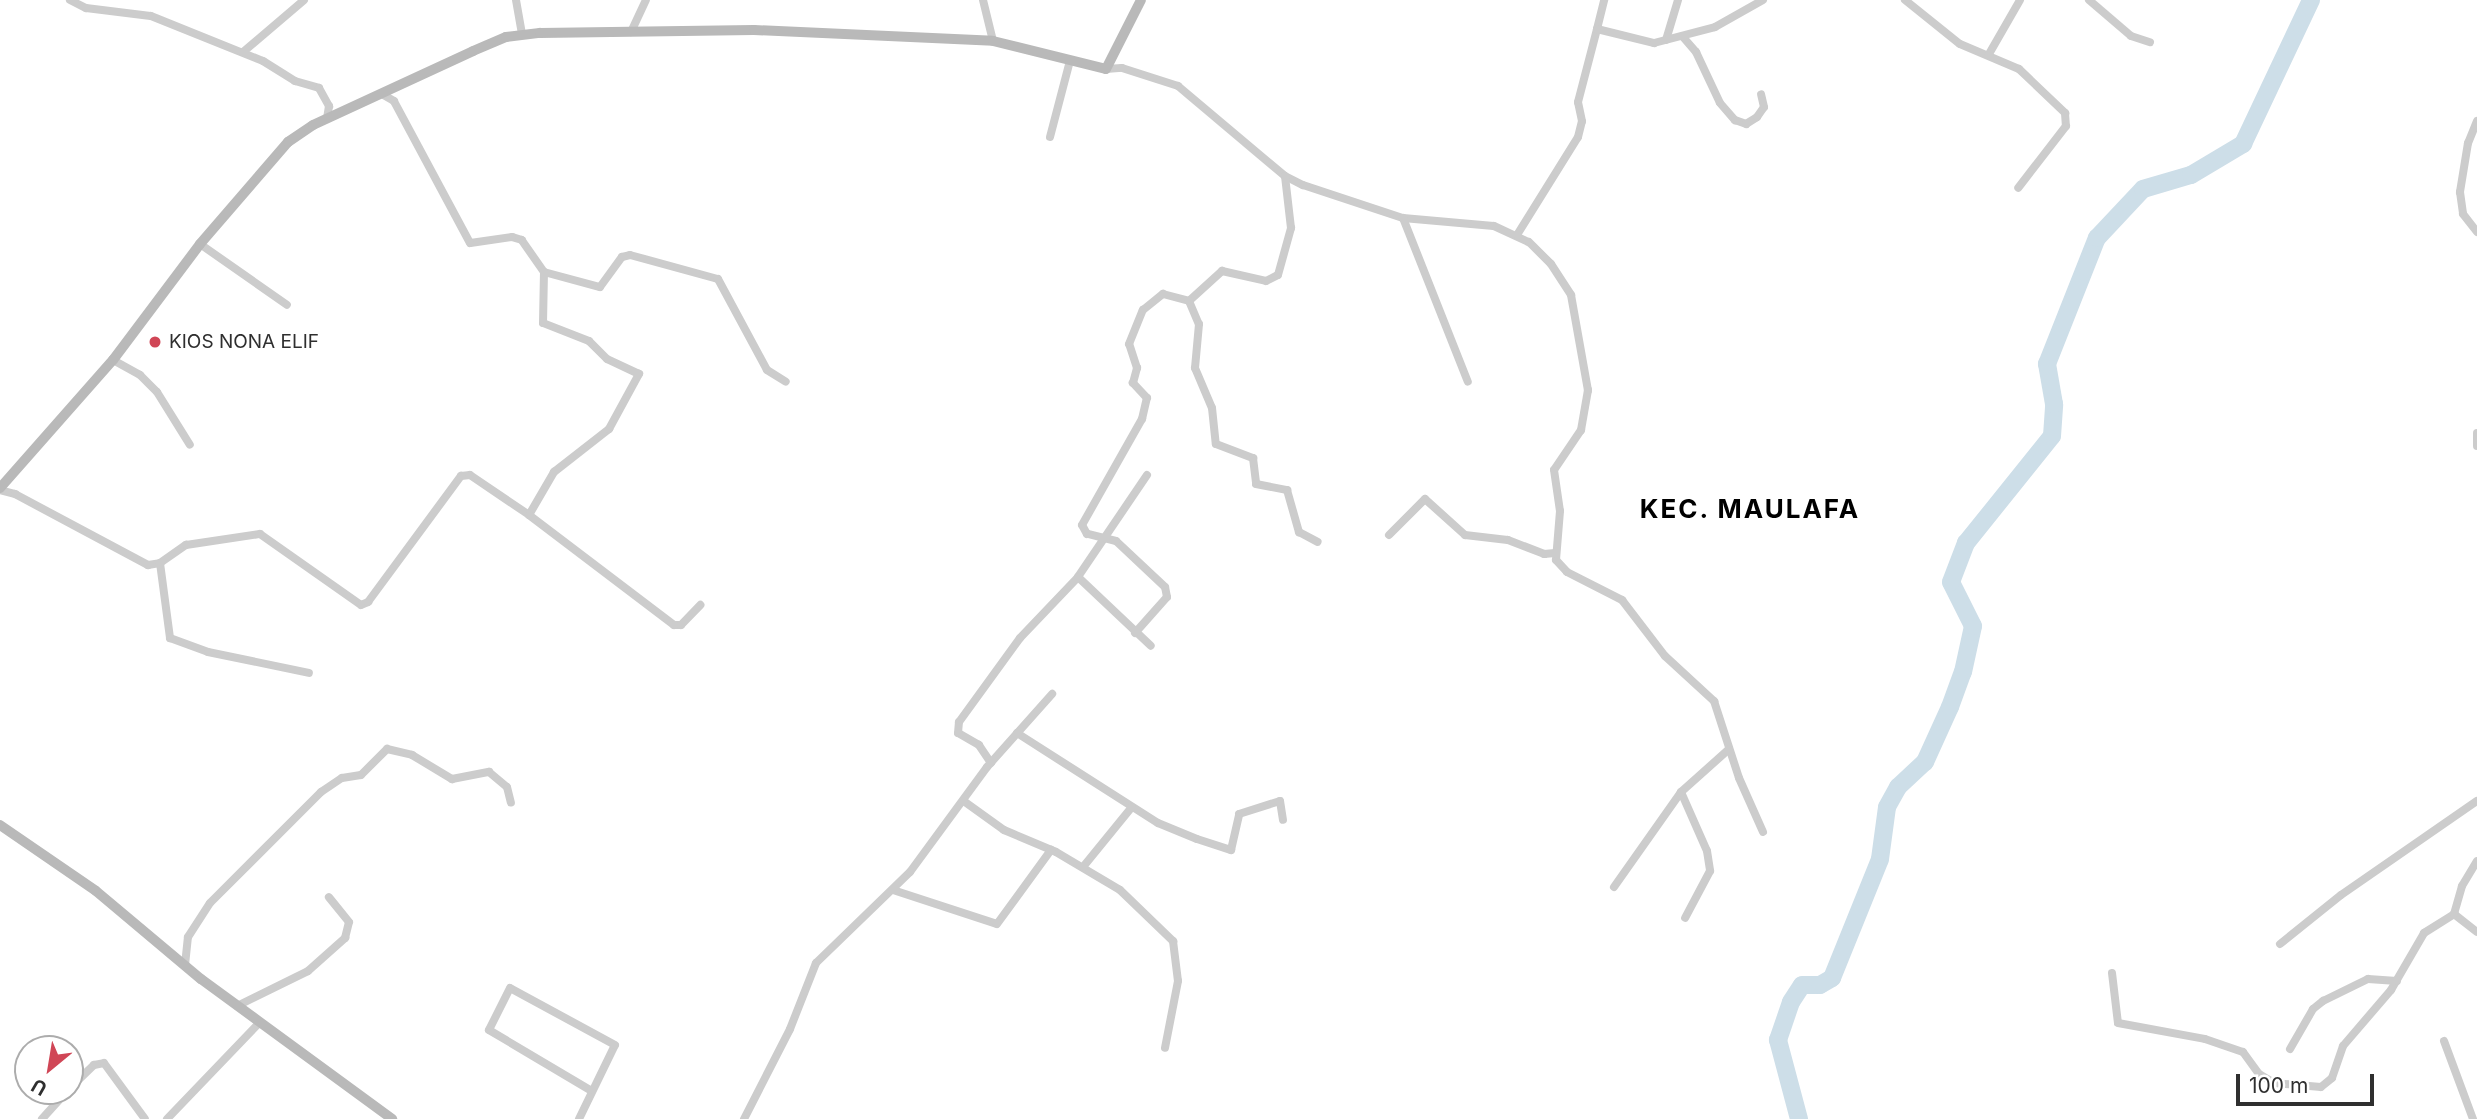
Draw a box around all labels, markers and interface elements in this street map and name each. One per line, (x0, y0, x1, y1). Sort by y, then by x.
place label: KIOS NONA ELIF (169, 331, 319, 353)
marker: KIOS NONA ELIF (147, 334, 163, 350)
district label: KEC. MAULAFA (1641, 493, 1859, 525)
north arrow (14, 1035, 84, 1105)
scale bar (2239, 1060, 2377, 1104)
text: U (27, 1073, 51, 1100)
text: 100 m (2249, 1073, 2308, 1098)

